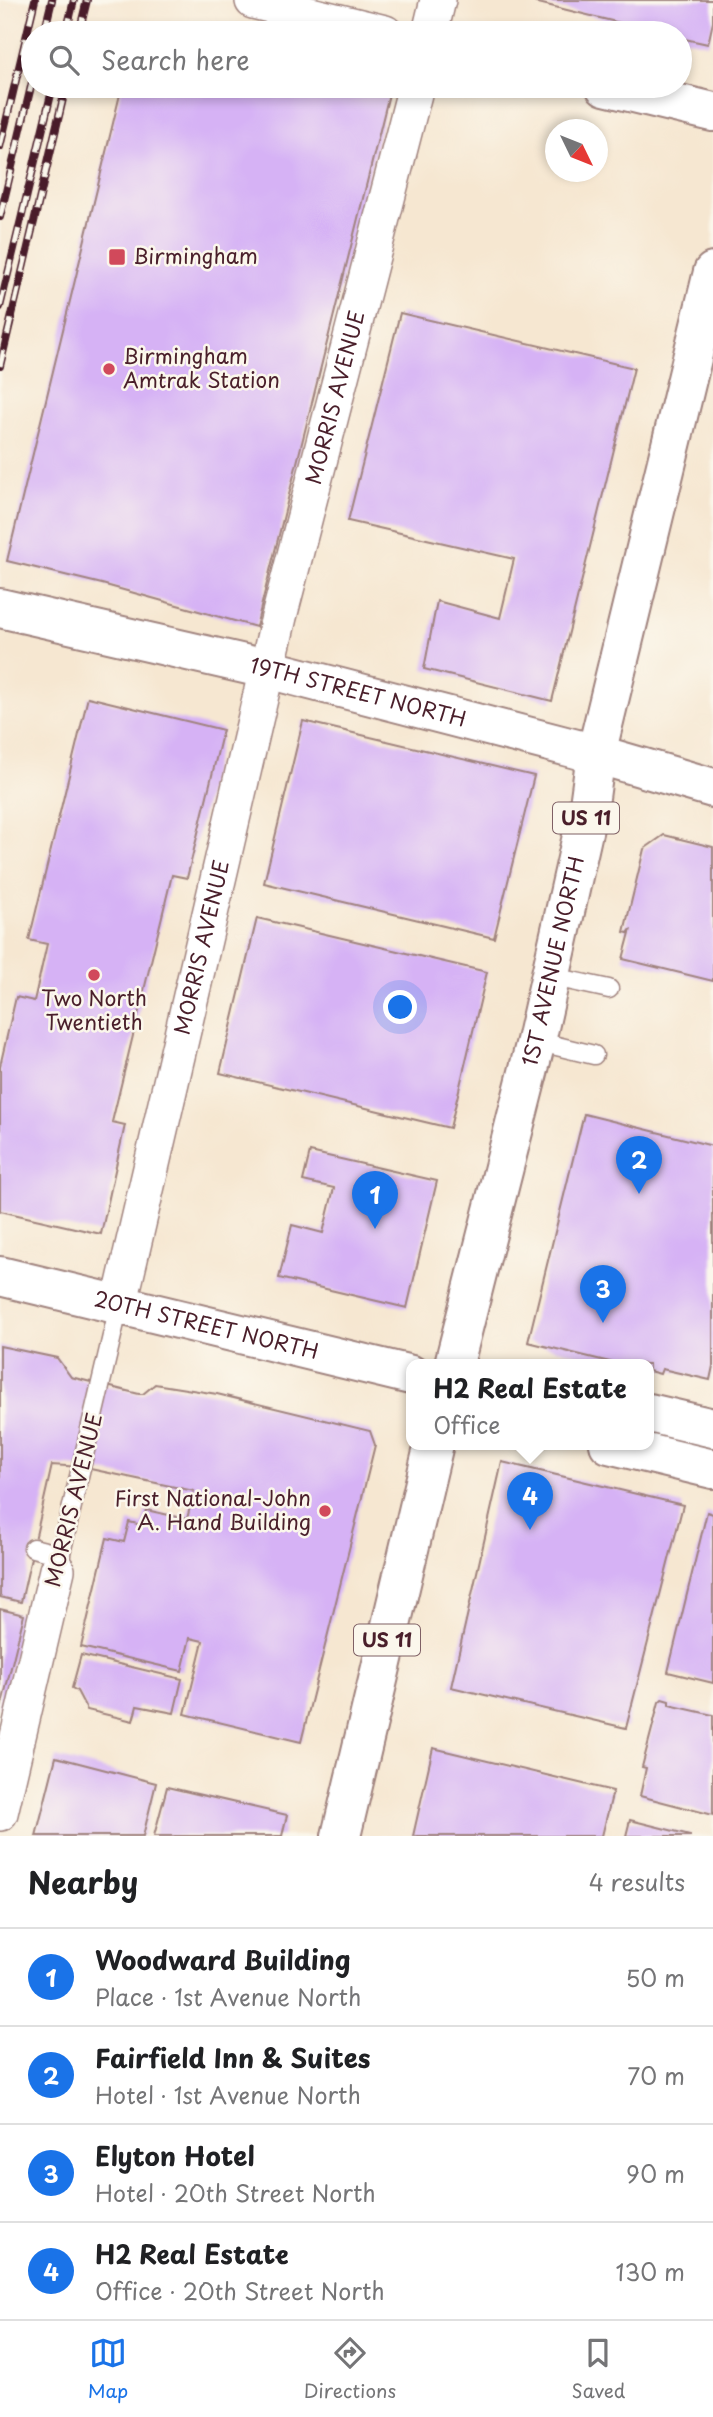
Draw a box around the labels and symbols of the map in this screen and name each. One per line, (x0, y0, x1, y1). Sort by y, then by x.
north arrow (545, 119, 608, 182)
place label: Birmingham (133, 239, 258, 271)
marker: Birmingham (107, 247, 127, 267)
street label: MORRIS AVENUE (296, 307, 371, 487)
place label: Birmingham Amtrak Station (123, 339, 280, 395)
marker: Birmingham Amtrak Station (101, 361, 117, 377)
street label: 19TH STREET NORTH (247, 648, 470, 734)
road number: US 11 (553, 803, 619, 834)
street label: 1ST AVENUE NORTH (512, 853, 591, 1069)
street label: MORRIS AVENUE (165, 857, 236, 1038)
marker: Two North Twentieth (86, 967, 102, 983)
place label: Two North Twentieth (41, 981, 147, 1037)
your location (383, 990, 417, 1024)
pin: 2 (616, 1136, 662, 1194)
pin: 1 (352, 1171, 398, 1229)
pin: 3 (580, 1265, 626, 1323)
street label: 20TH STREET NORTH (91, 1281, 322, 1366)
street label: MORRIS AVENUE (35, 1409, 109, 1590)
pin: 4 (507, 1472, 553, 1530)
place label: First National-John A. Hand Building (114, 1481, 311, 1537)
marker: First National-John A. Hand Building (317, 1503, 333, 1519)
road number: US 11 (354, 1624, 420, 1656)

